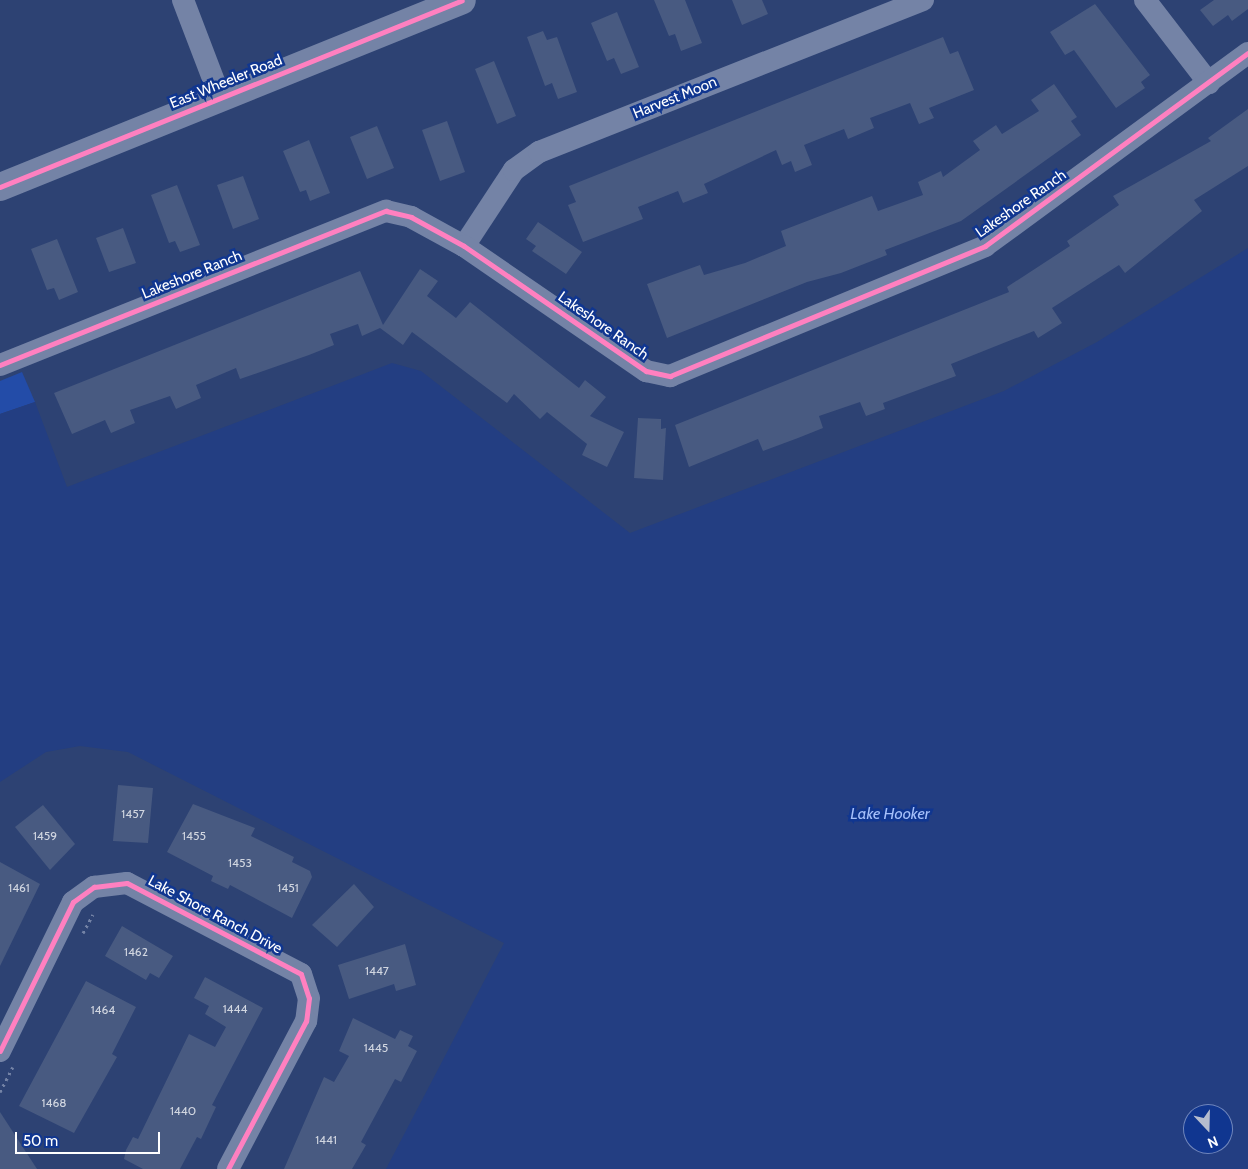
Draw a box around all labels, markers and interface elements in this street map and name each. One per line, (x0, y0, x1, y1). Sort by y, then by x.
street label: East Wheeler Road (167, 51, 285, 113)
street label: Harvest Moon (630, 73, 720, 123)
street label: Lakeshore Ranch (972, 166, 1070, 242)
street label: Lakeshore Ranch (139, 247, 245, 303)
street label: Lakeshore Ranch (554, 288, 652, 364)
water label: Lake Hooker (850, 804, 930, 824)
house number: 1457 (121, 807, 145, 821)
house number: 1459 (33, 829, 57, 843)
house number: 1455 (182, 829, 206, 843)
house number: 1453 (228, 856, 252, 870)
street label: Lake Shore Ranch Drive (145, 872, 285, 958)
house number: 1461 (8, 881, 30, 895)
house number: 1451 (277, 881, 299, 895)
house number: 1462 (124, 945, 148, 959)
house number: 1447 (365, 964, 389, 978)
house number: 1444 (223, 1002, 247, 1016)
house number: 1464 (91, 1003, 115, 1017)
house number: 1445 (364, 1041, 388, 1055)
house number: 1468 (42, 1096, 66, 1110)
house number: 1440 (170, 1104, 196, 1118)
north arrow (1183, 1104, 1233, 1154)
scale bar (18, 1122, 162, 1154)
text: 50 m (23, 1132, 58, 1150)
text: N (1205, 1132, 1221, 1152)
house number: 1441 (315, 1133, 337, 1147)

